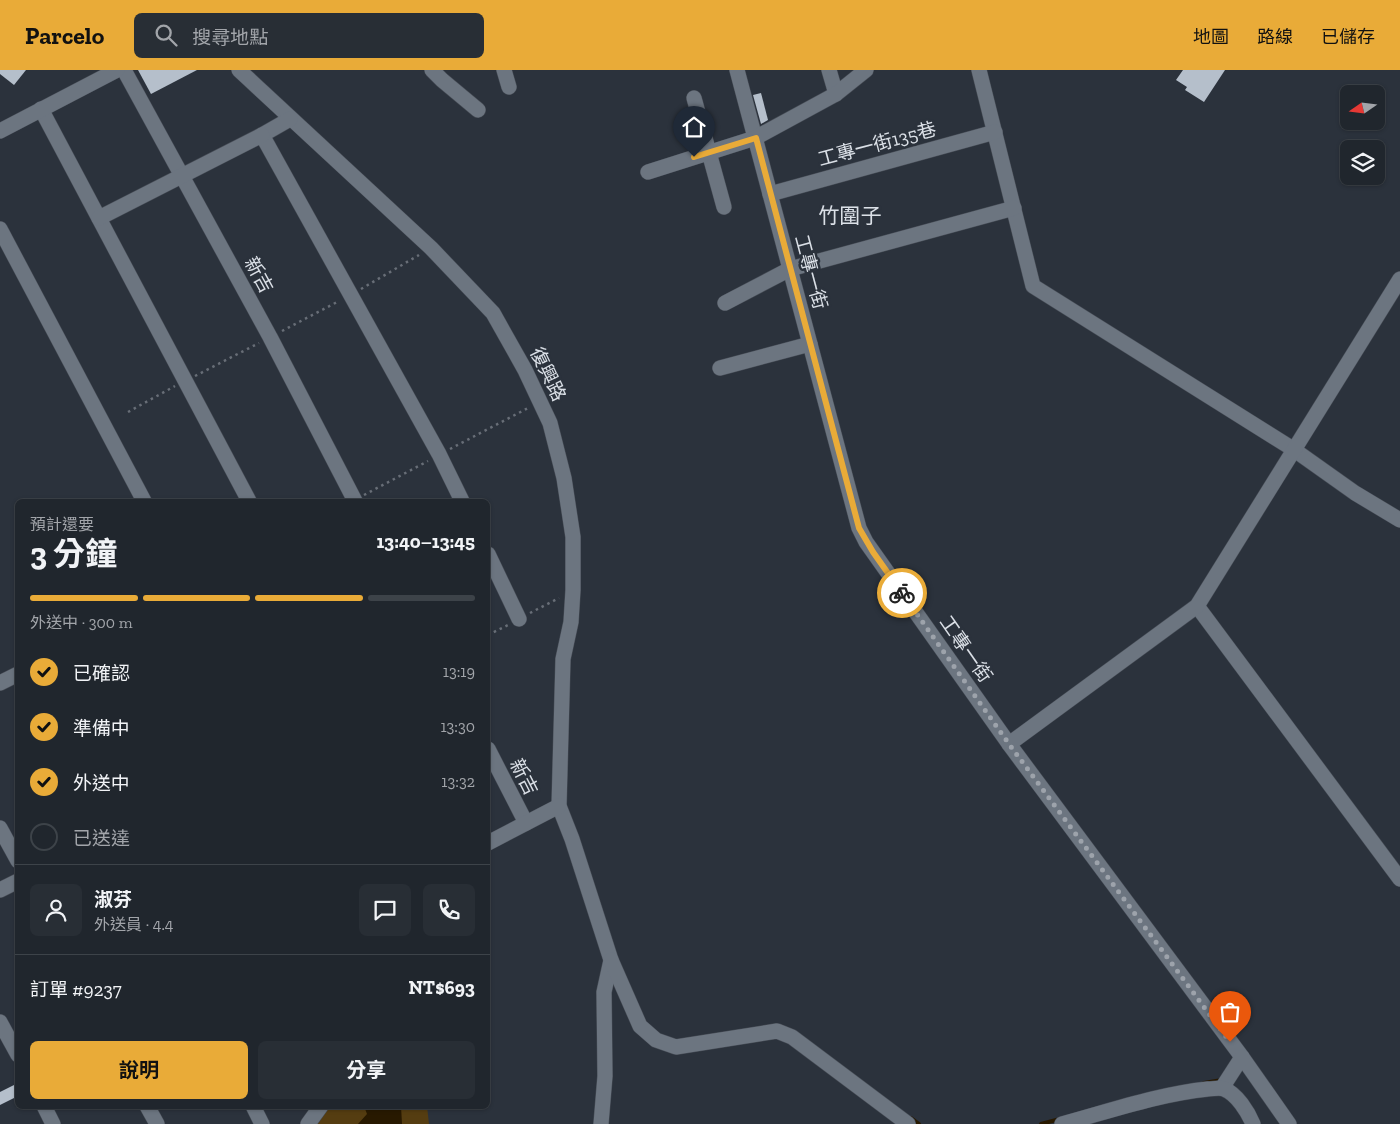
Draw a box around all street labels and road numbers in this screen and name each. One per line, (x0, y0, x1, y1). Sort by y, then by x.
street label: 工專一街135巷 (815, 117, 939, 171)
street label: 工專一街 (790, 232, 832, 312)
street label: 新吉 (240, 253, 278, 297)
street label: 復興路 (525, 343, 571, 405)
street label: 工專一街 (935, 611, 997, 687)
street label: 新吉 (505, 755, 543, 799)

